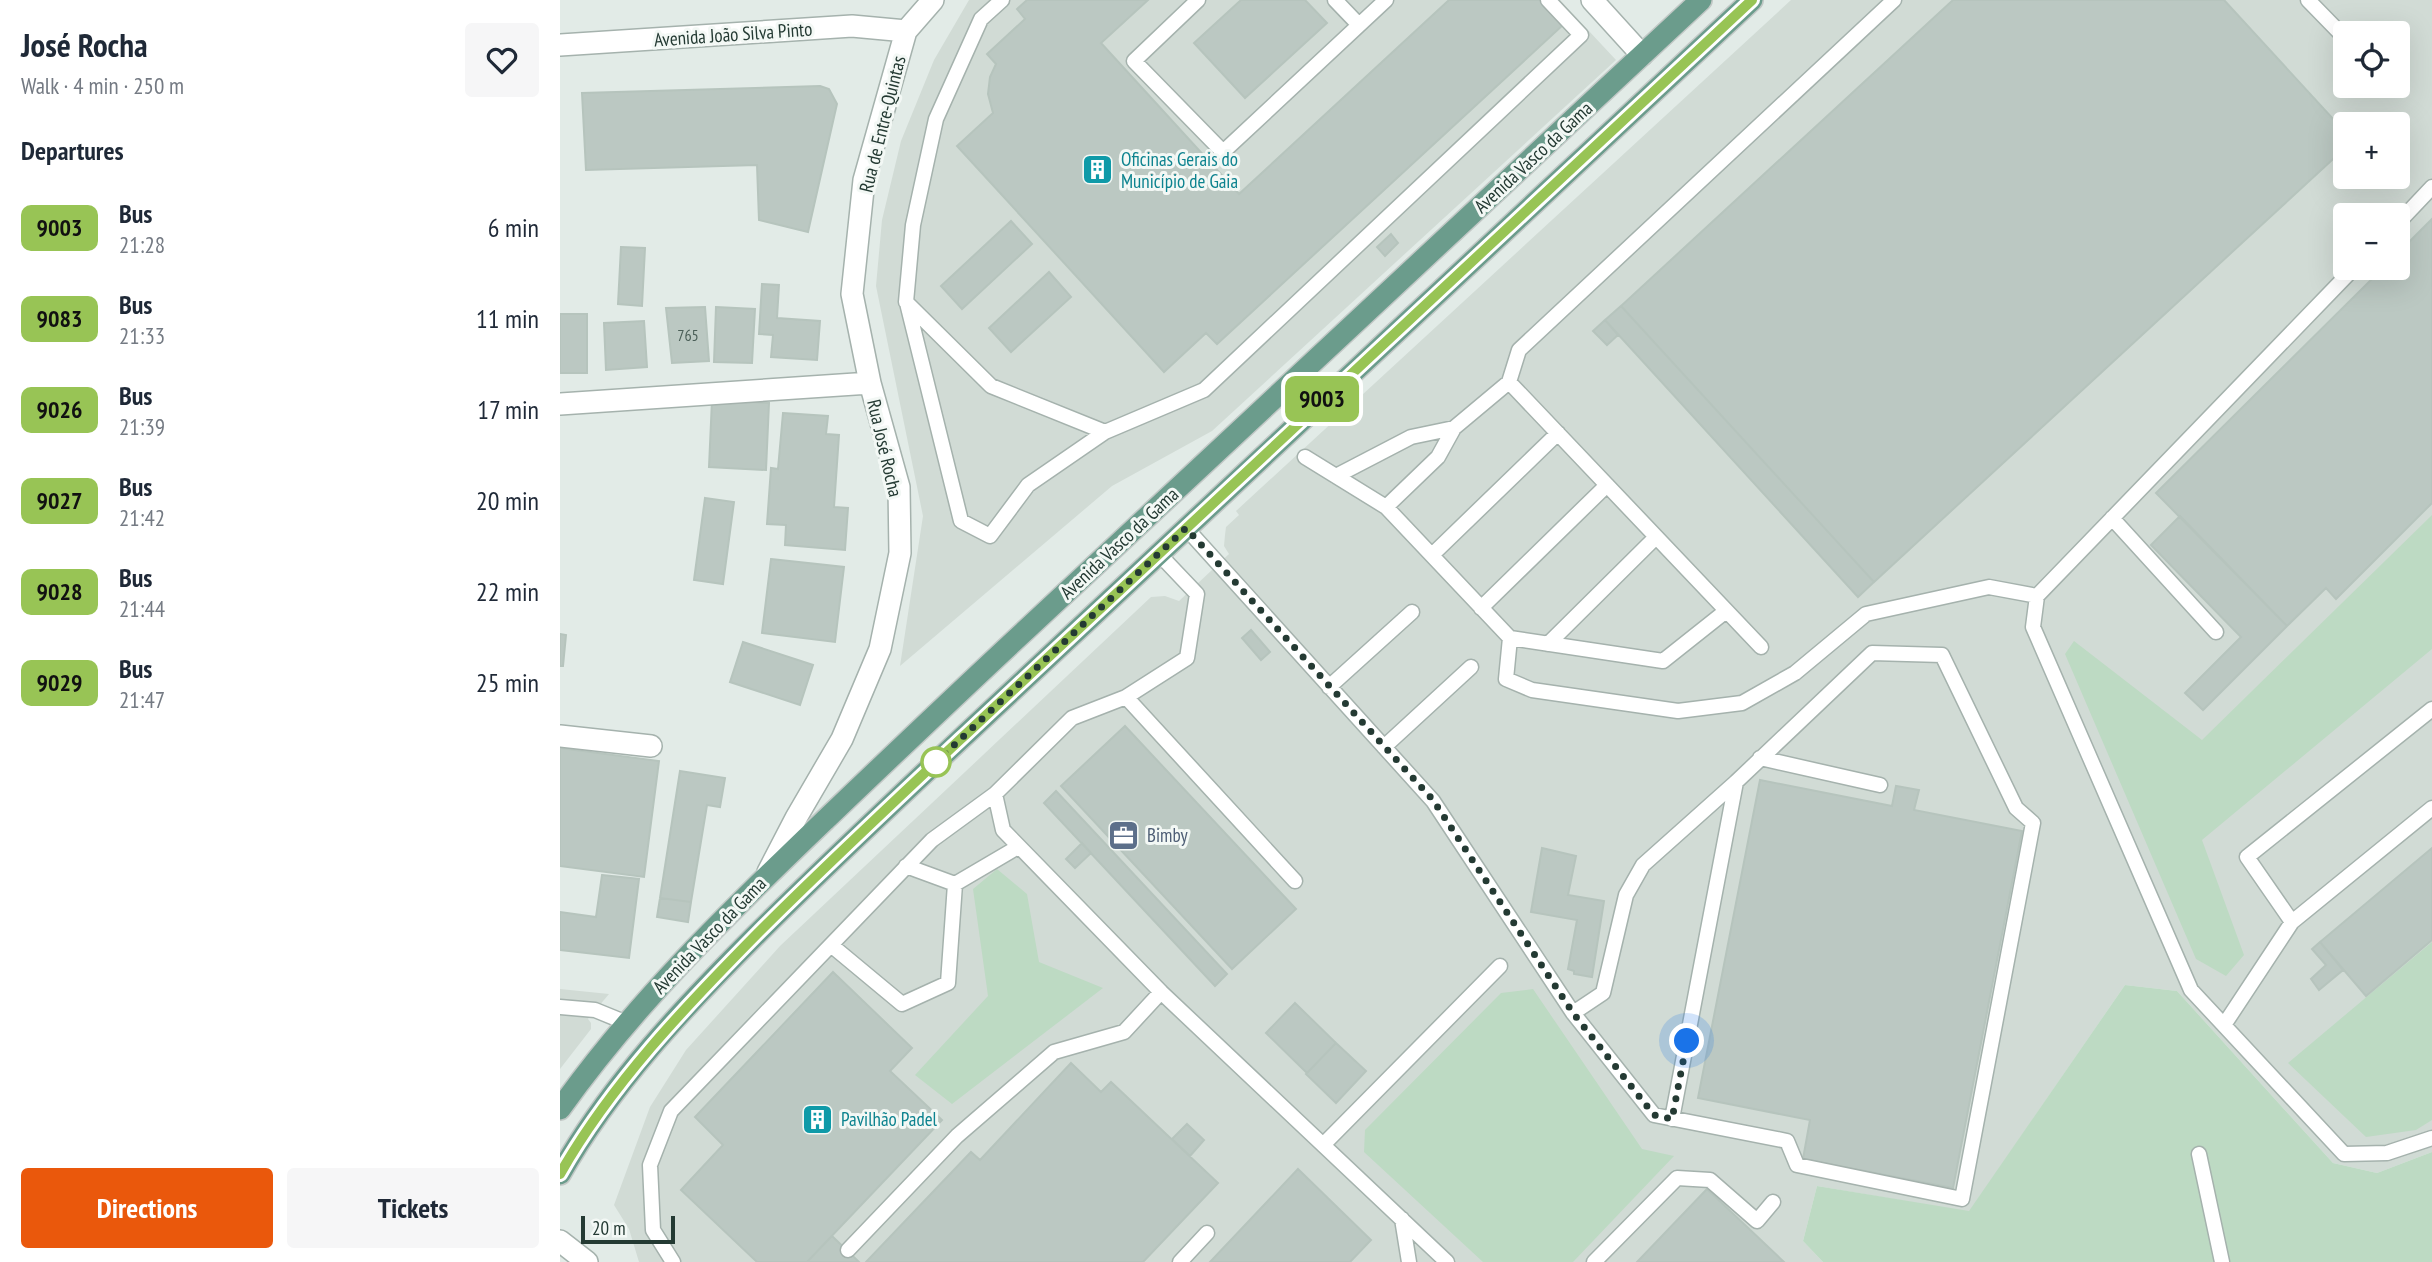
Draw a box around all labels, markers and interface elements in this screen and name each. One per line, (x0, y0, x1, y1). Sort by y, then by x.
street label: Avenida João Silva Pinto (653, 16, 813, 52)
map controls (2333, 21, 2410, 280)
button: locate (2333, 21, 2410, 98)
text: José Rocha (21, 23, 148, 66)
button: heart (465, 23, 539, 97)
street label: Rua de Entre-Quintas (853, 53, 911, 195)
text: Walk · 4 min · 250 m (21, 71, 184, 100)
street label: Avenida Vasco da Gama (1469, 96, 1597, 218)
button: + (2333, 112, 2410, 189)
text: Departures (21, 134, 124, 167)
place label: Oficinas Gerais do Município de Gaia (1121, 147, 1238, 193)
building icon: Oficinas Gerais do Município de Gaia (1081, 153, 1115, 187)
text: Bus (119, 197, 152, 230)
button: − (2333, 203, 2410, 280)
text: 6 min (488, 211, 539, 244)
text: 9003 (37, 212, 82, 243)
text: 21:28 (119, 230, 165, 259)
text: Bus (119, 288, 152, 321)
text: 11 min (476, 302, 539, 335)
text: 9083 (37, 303, 82, 334)
text: 21:33 (119, 321, 165, 350)
house number: 765 (677, 325, 699, 345)
line badge: 9003 (1273, 376, 1371, 422)
text: Bus (119, 379, 152, 412)
text: 9003 (1299, 383, 1345, 414)
text: 17 min (477, 393, 539, 426)
text: 9026 (37, 394, 82, 425)
street label: Rua José Rocha (862, 397, 908, 499)
text: 21:39 (119, 412, 165, 441)
text: Bus (119, 470, 152, 503)
street label: Avenida Vasco da Gama (1055, 482, 1183, 604)
text: 20 min (476, 484, 539, 517)
text: 9027 (37, 485, 82, 516)
text: 21:42 (119, 503, 165, 532)
text: Bus (119, 561, 152, 594)
text: 22 min (476, 575, 539, 608)
text: 9028 (37, 576, 82, 607)
text: 21:44 (119, 594, 165, 623)
text: Bus (119, 652, 152, 685)
text: 25 min (476, 666, 539, 699)
text: 9029 (37, 667, 82, 698)
text: 21:47 (119, 685, 165, 714)
unlabelled marker (921, 747, 951, 777)
office icon: Bimby (1107, 818, 1141, 852)
place label: Bimby (1147, 823, 1188, 847)
street label: Avenida Vasco da Gama (647, 872, 771, 998)
your location (1669, 1023, 1704, 1058)
building icon: Pavilhão Padel (801, 1102, 835, 1136)
place label: Pavilhão Padel (841, 1107, 938, 1131)
button: Directions (21, 1168, 273, 1248)
button: Tickets (287, 1168, 539, 1248)
scale bar (581, 1213, 676, 1245)
text: 20 m (592, 1216, 626, 1240)

